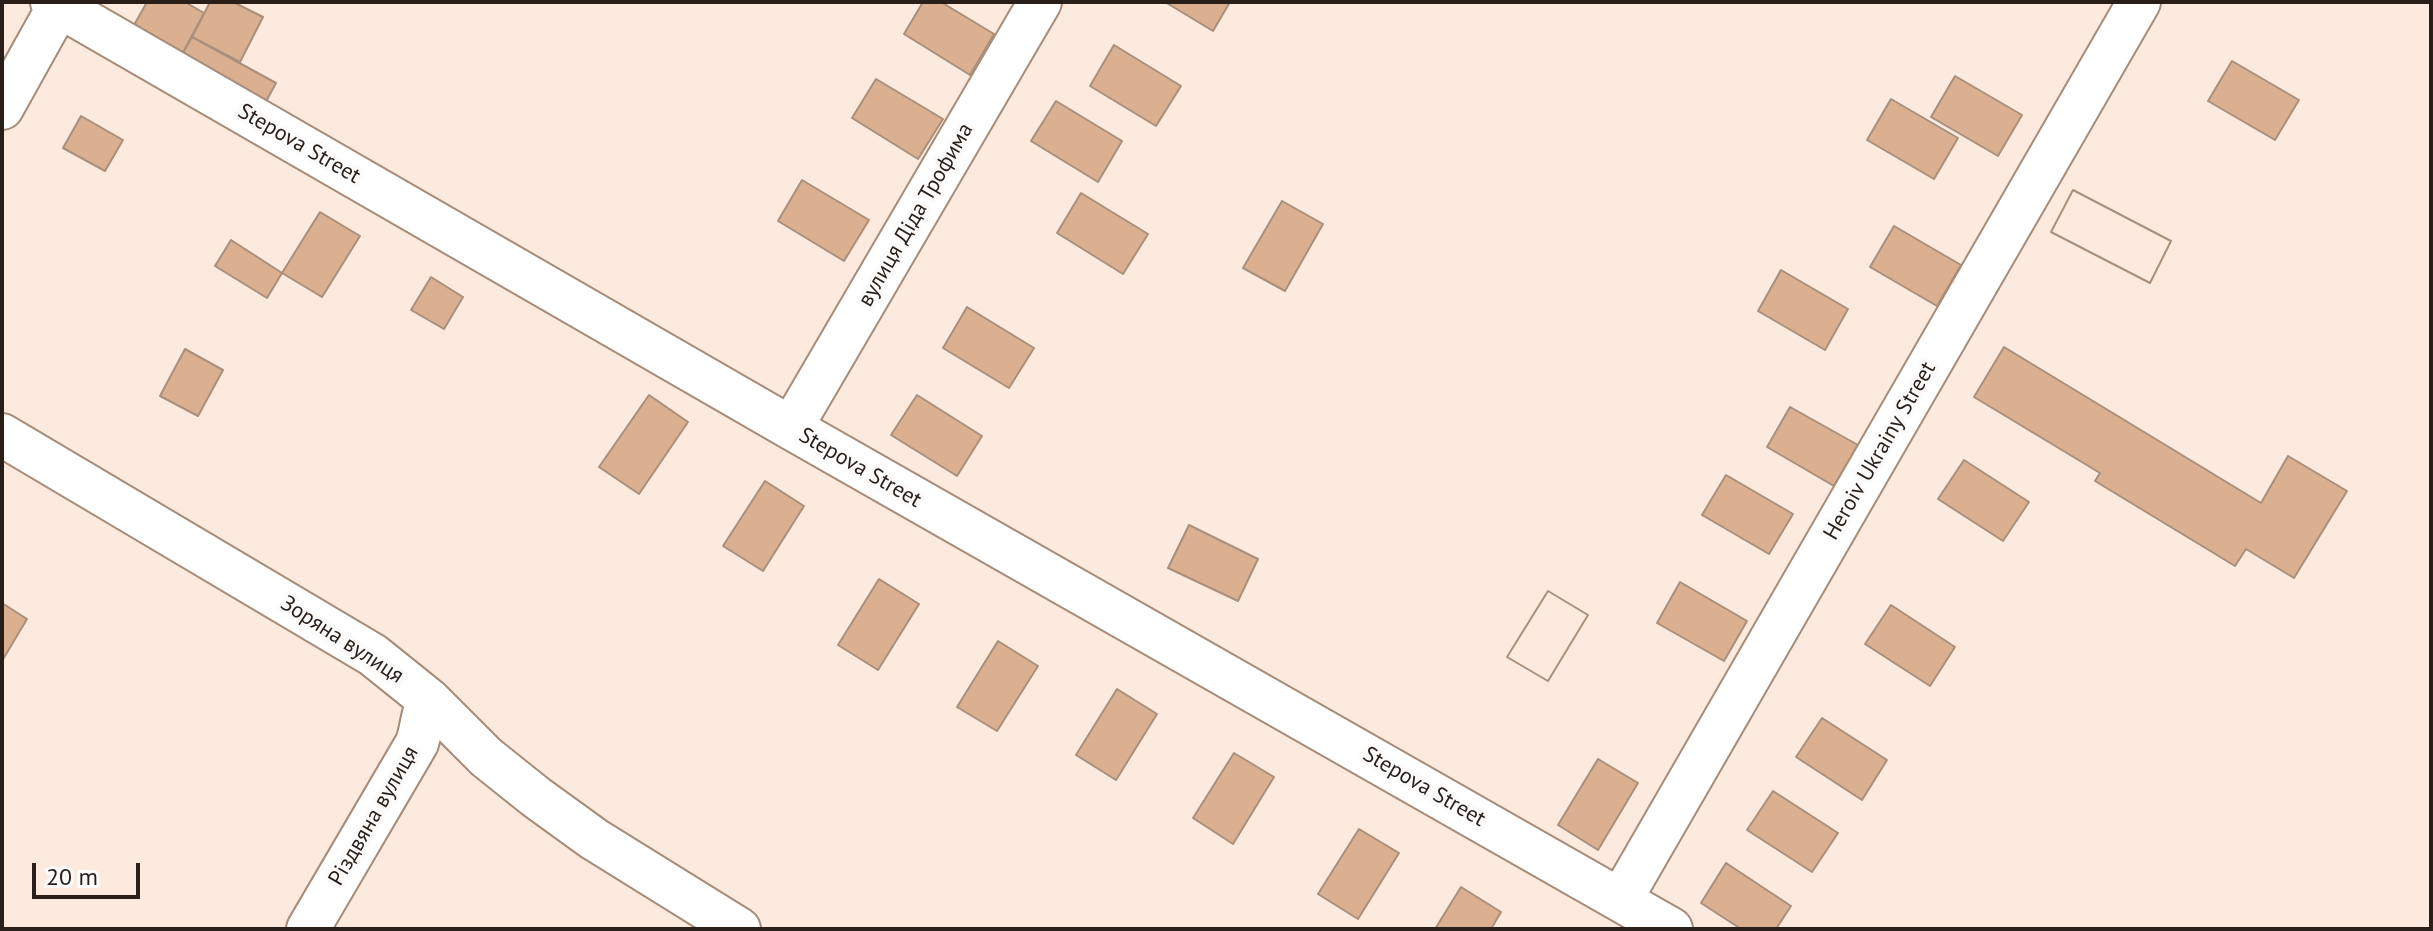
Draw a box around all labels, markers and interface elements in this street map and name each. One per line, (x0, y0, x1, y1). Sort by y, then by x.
street label: Stepova Street (233, 98, 365, 190)
street label: вулиця Діда Трофима (853, 119, 979, 311)
street label: Heroiv Ukrainy Street (1818, 357, 1942, 545)
street label: Stepova Street (794, 422, 926, 514)
street label: Зоряна вулиця (276, 590, 408, 690)
street label: Stepova Street (1358, 741, 1490, 833)
street label: Різдвяна вулиця (323, 742, 425, 890)
scale bar (36, 847, 144, 897)
text: 20 m (46, 861, 98, 892)

